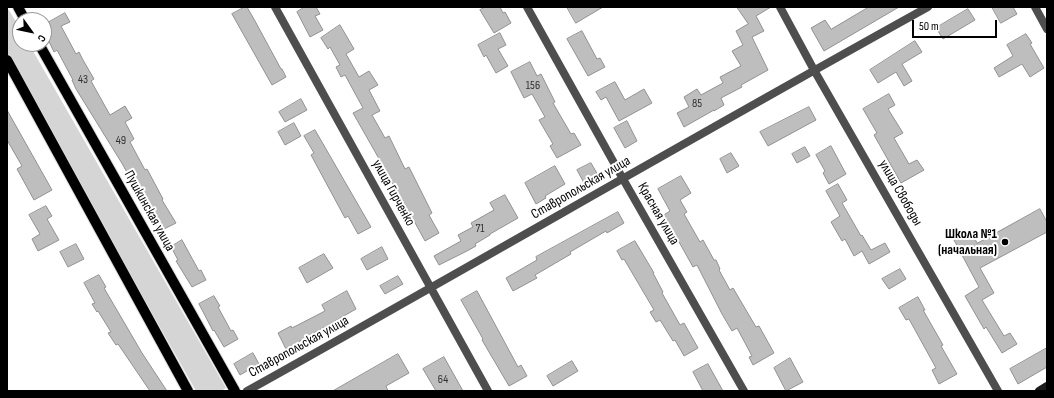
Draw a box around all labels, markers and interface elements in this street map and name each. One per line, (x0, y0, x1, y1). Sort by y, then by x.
north arrow (12, 12, 52, 52)
scale bar (914, 12, 999, 38)
text: 50 m (919, 19, 939, 34)
text: С (35, 32, 49, 44)
house number: 43 (78, 73, 88, 87)
house number: 156 (526, 79, 540, 93)
house number: 85 (692, 97, 702, 111)
house number: 49 (116, 134, 126, 148)
street label: Ставропольская улица (528, 153, 634, 223)
street label: улица Гирченко (368, 157, 418, 229)
street label: улица Свободы (874, 157, 926, 229)
street label: Пушкинская улица (120, 168, 178, 254)
street label: Красная улица (633, 180, 683, 248)
house number: 71 (475, 222, 485, 236)
place label: Школа №1 (начальная) (938, 226, 997, 258)
marker: Школа №1 (начальная) (1000, 237, 1010, 247)
street label: Ставропольская улица (246, 313, 352, 381)
house number: 64 (438, 373, 448, 387)

